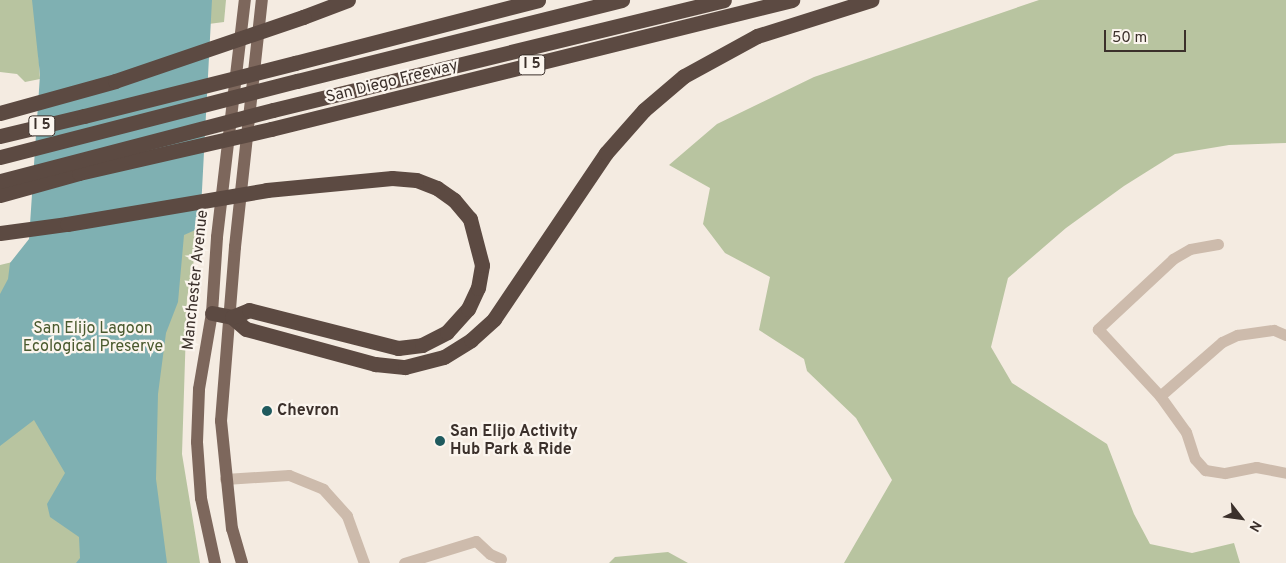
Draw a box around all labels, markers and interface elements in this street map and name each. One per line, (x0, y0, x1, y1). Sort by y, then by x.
scale bar (1106, 20, 1188, 52)
text: 50 m (1112, 29, 1147, 48)
road number: I 5 (518, 52, 546, 78)
street label: San Diego Freeway (324, 56, 460, 108)
road number: I 5 (28, 114, 56, 138)
street label: Manchester Avenue (179, 209, 213, 351)
park label: San Elijo Lagoon Ecological Preserve (23, 319, 163, 357)
place label: Chevron (277, 401, 339, 421)
marker: Chevron (261, 405, 273, 417)
place label: San Elijo Activity Hub Park & Ride (450, 422, 578, 460)
marker: San Elijo Activity Hub Park & Ride (434, 435, 446, 447)
north arrow (1216, 493, 1266, 543)
text: N (1245, 517, 1264, 534)

